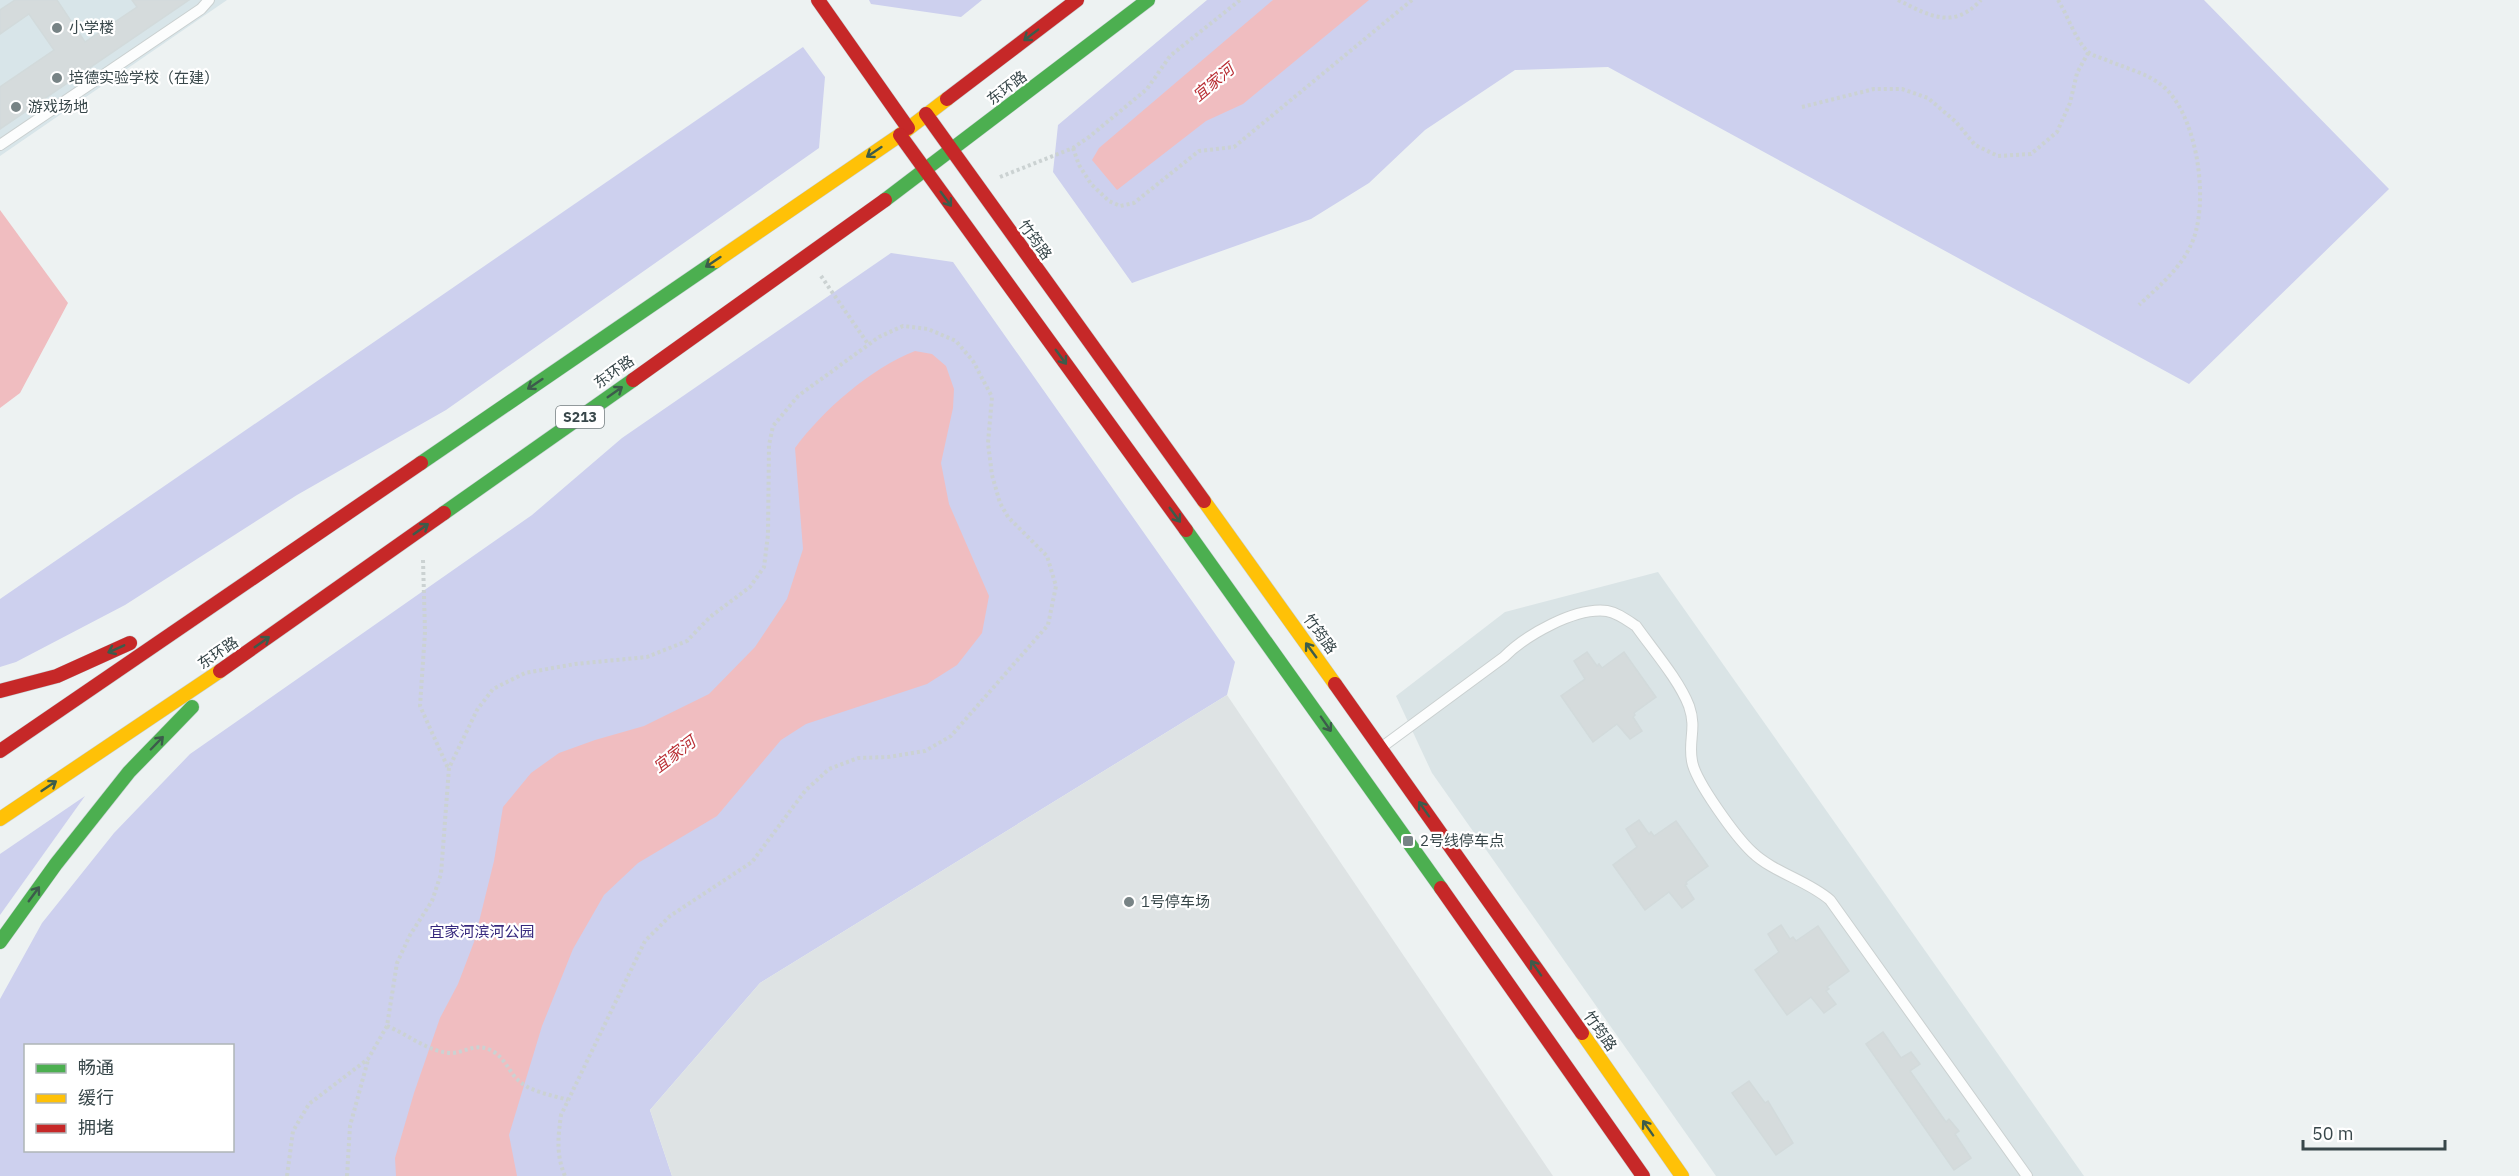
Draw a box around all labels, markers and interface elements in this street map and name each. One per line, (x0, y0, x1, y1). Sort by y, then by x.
place label: 小学楼 (69, 18, 114, 37)
marker: 小学楼 (50, 21, 64, 35)
one-way arrow (1023, 29, 1039, 42)
water label: 宜家河 (1188, 57, 1240, 105)
street label: 东环路 (983, 66, 1030, 109)
place label: 培德实验学校（在建） (69, 68, 219, 87)
marker: 培德实验学校（在建） (50, 71, 64, 85)
place label: 游戏场地 (28, 97, 88, 116)
marker: 游戏场地 (9, 100, 23, 114)
one-way arrow (867, 146, 883, 158)
one-way arrow (940, 191, 952, 207)
street label: 竹筠路 (1014, 216, 1056, 263)
one-way arrow (706, 256, 722, 268)
one-way arrow (1054, 348, 1067, 364)
street label: 东环路 (590, 351, 638, 392)
one-way arrow (528, 378, 544, 390)
one-way arrow (606, 386, 623, 398)
road number: S213 (556, 406, 604, 428)
one-way arrow (1169, 506, 1181, 522)
one-way arrow (413, 523, 429, 535)
street label: 竹筠路 (1299, 610, 1341, 657)
street label: 东环路 (194, 632, 242, 673)
one-way arrow (254, 636, 270, 648)
one-way arrow (1305, 642, 1317, 659)
one-way arrow (108, 644, 126, 655)
one-way arrow (1320, 716, 1332, 732)
water label: 宜家河 (649, 730, 702, 776)
one-way arrow (150, 735, 164, 750)
one-way arrow (40, 780, 56, 792)
one-way arrow (1418, 801, 1430, 817)
place label: 2号线停车点 (1420, 831, 1504, 850)
marker: 2号线停车点 (1401, 834, 1415, 848)
one-way arrow (28, 887, 40, 903)
place label: 1号停车场 (1141, 892, 1210, 911)
marker: 1号停车场 (1122, 895, 1136, 909)
park label: 宜家河滨河公园 (429, 922, 535, 941)
one-way arrow (1530, 961, 1542, 977)
street label: 竹筠路 (1580, 1007, 1621, 1055)
legend (24, 1044, 234, 1152)
text: 畅通 (78, 1056, 114, 1079)
text: 缓行 (78, 1086, 114, 1109)
scale bar (2303, 1113, 2446, 1151)
text: 拥堵 (78, 1116, 114, 1139)
one-way arrow (1642, 1121, 1654, 1137)
text: 50 m (2312, 1122, 2354, 1145)

